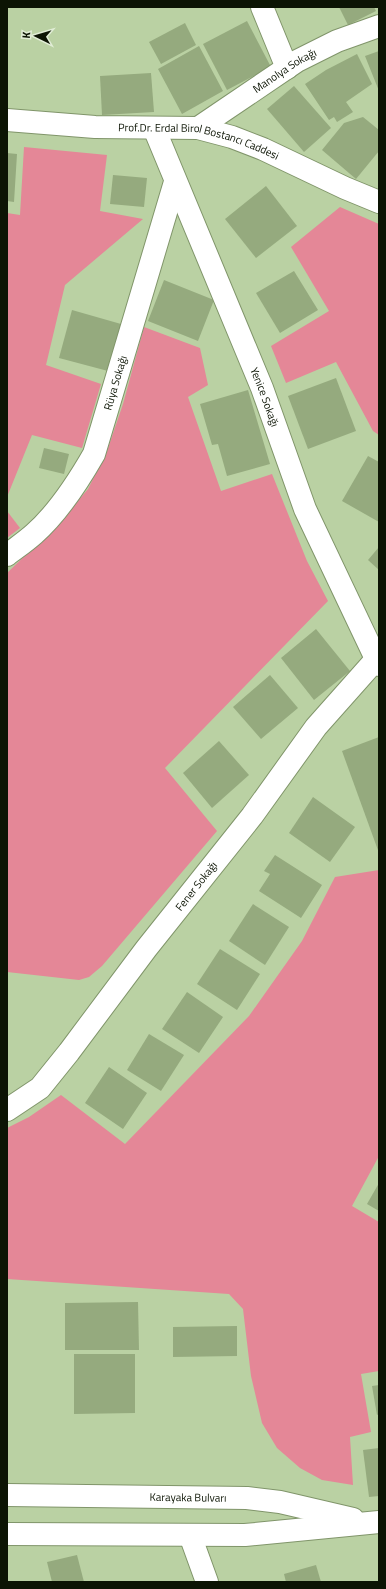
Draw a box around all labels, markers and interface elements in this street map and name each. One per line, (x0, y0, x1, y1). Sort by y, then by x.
north arrow (16, 16, 56, 56)
text: K (18, 31, 34, 39)
street label: Manolya Sokağı (249, 45, 319, 97)
street label: Prof.Dr. Erdal Birol Bostancı Caddesi (118, 119, 282, 164)
street label: Rüya Sokağı (100, 353, 131, 412)
street label: Yenice Sokağı (246, 365, 283, 429)
street label: Fener Sokağı (171, 858, 221, 914)
street label: Karayaka Bulvarı (149, 1489, 227, 1506)

